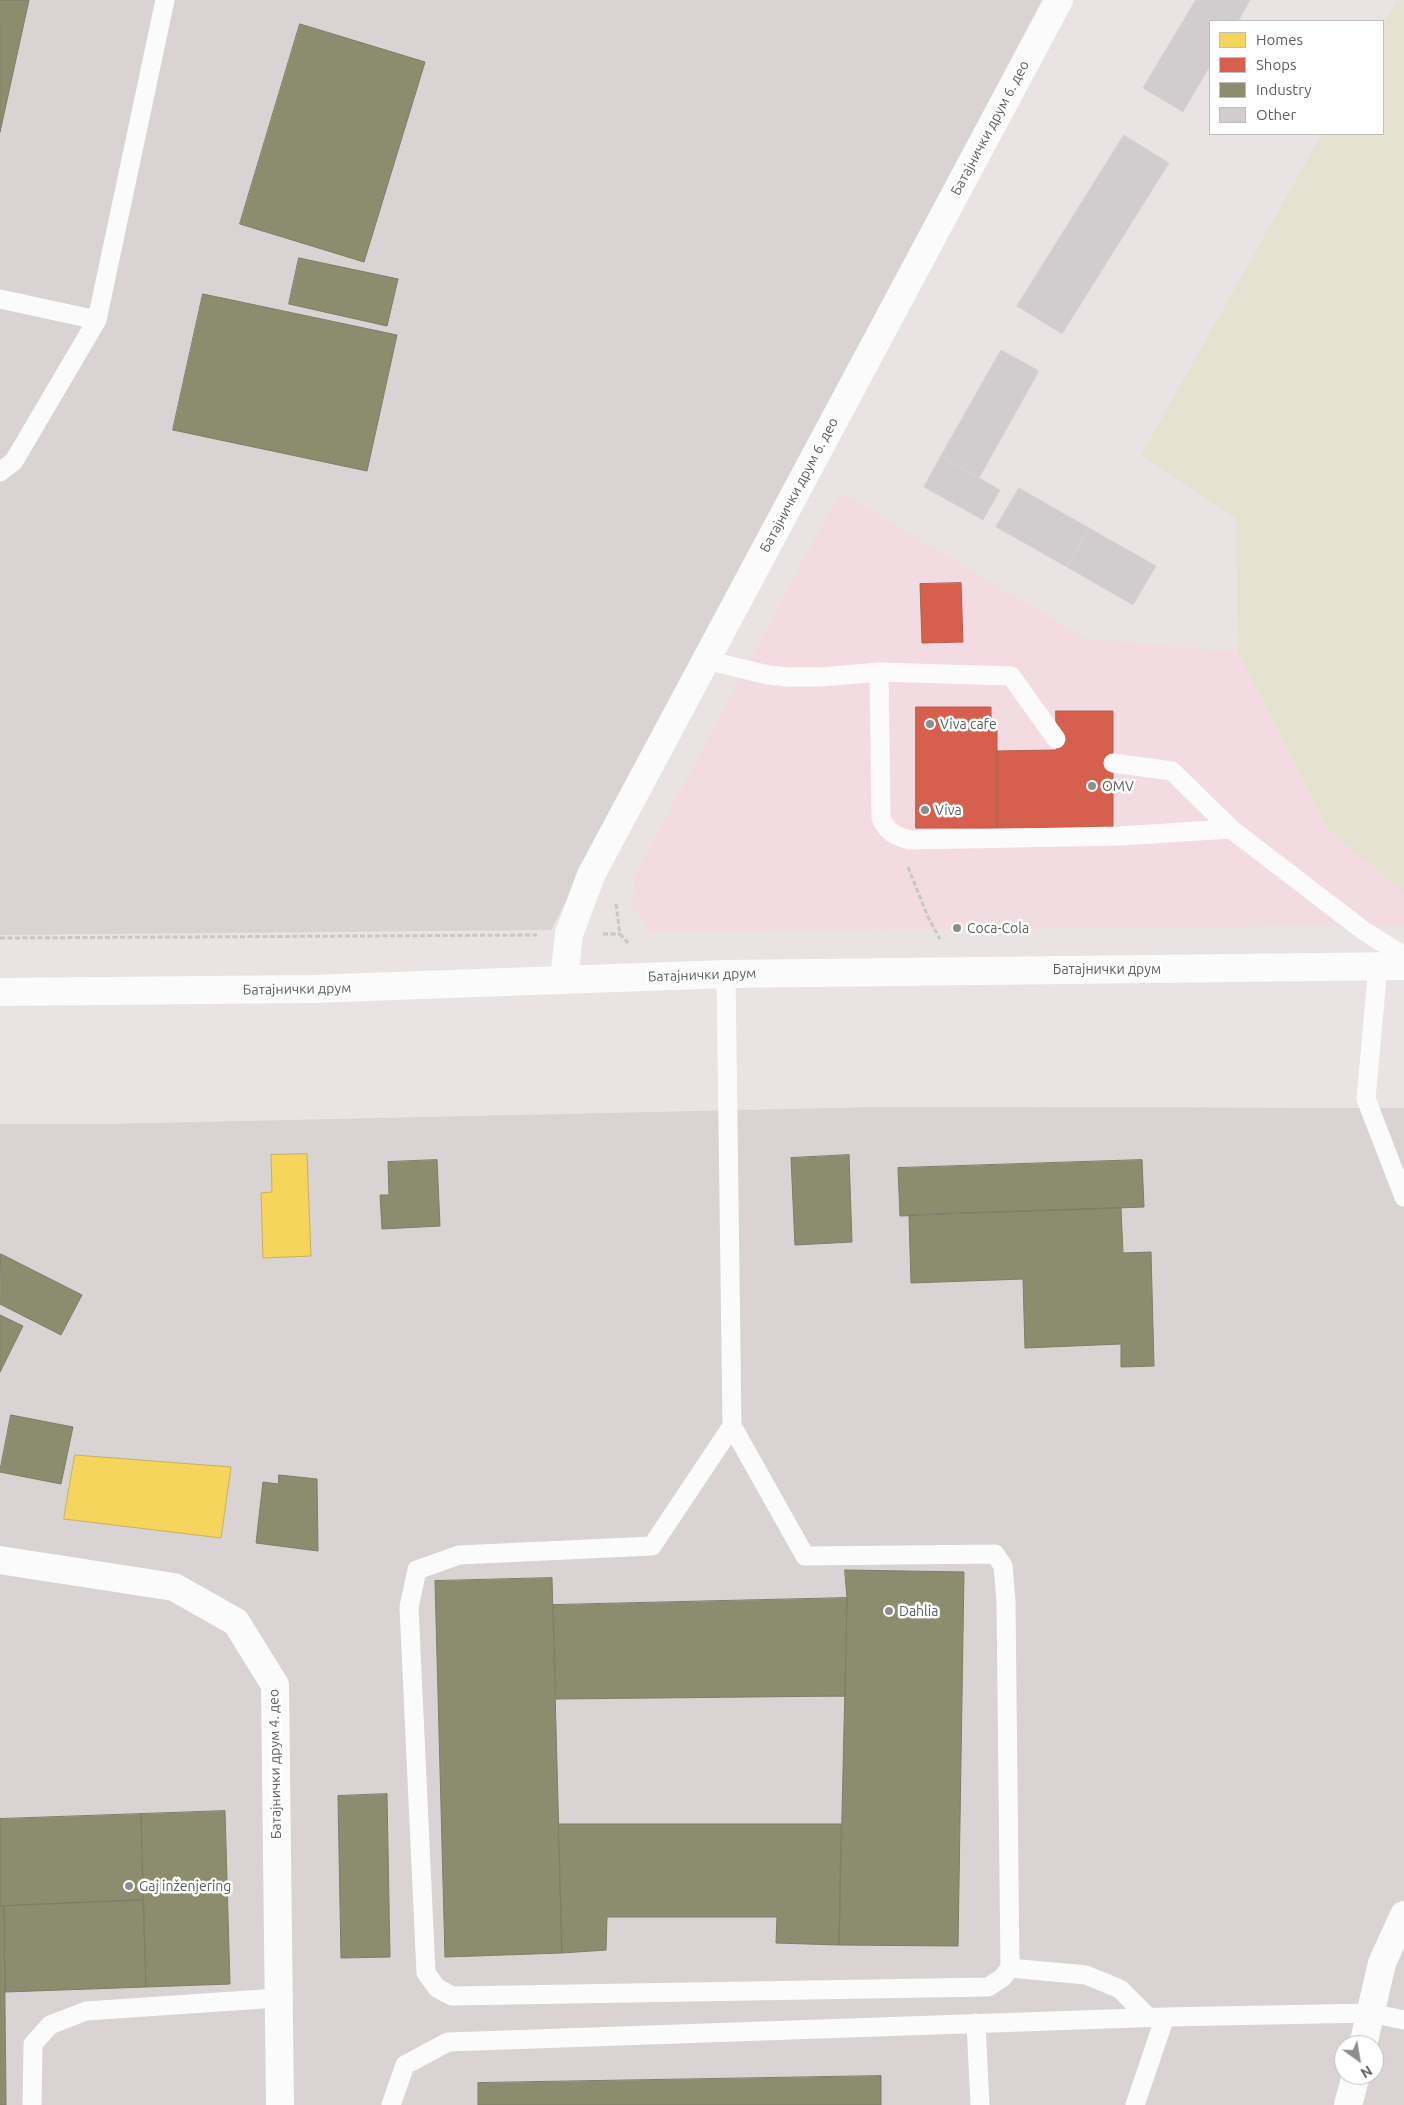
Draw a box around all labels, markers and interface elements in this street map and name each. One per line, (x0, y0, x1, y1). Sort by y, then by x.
legend (1209, 20, 1384, 135)
text: Homes (1256, 31, 1303, 48)
text: Shops (1256, 56, 1297, 73)
street label: Батајнички друм 6. део (947, 58, 1033, 198)
text: Industry (1256, 81, 1311, 98)
text: Other (1256, 106, 1296, 123)
street label: Батајнички друм 6. део (756, 415, 842, 555)
place label: Viva cafe (940, 716, 997, 732)
marker: Viva cafe (924, 718, 936, 730)
place label: OMV (1102, 778, 1134, 794)
marker: OMV (1086, 780, 1098, 792)
place label: Viva (935, 802, 962, 818)
marker: Viva (919, 804, 931, 816)
place label: Coca-Cola (967, 920, 1029, 936)
marker: Coca-Cola (951, 922, 963, 934)
street label: Батајнички друм (1053, 961, 1161, 977)
street label: Батајнички друм (648, 965, 756, 985)
street label: Батајнички друм (243, 980, 351, 998)
place label: Dahlia (899, 1603, 938, 1619)
marker: Dahlia (883, 1605, 895, 1617)
street label: Батајнички друм 4. део (265, 1689, 285, 1839)
place label: Gaj inženjering (139, 1878, 231, 1894)
marker: Gaj inženjering (123, 1880, 135, 1892)
north arrow (1334, 2035, 1384, 2085)
text: N (1358, 2062, 1375, 2081)

